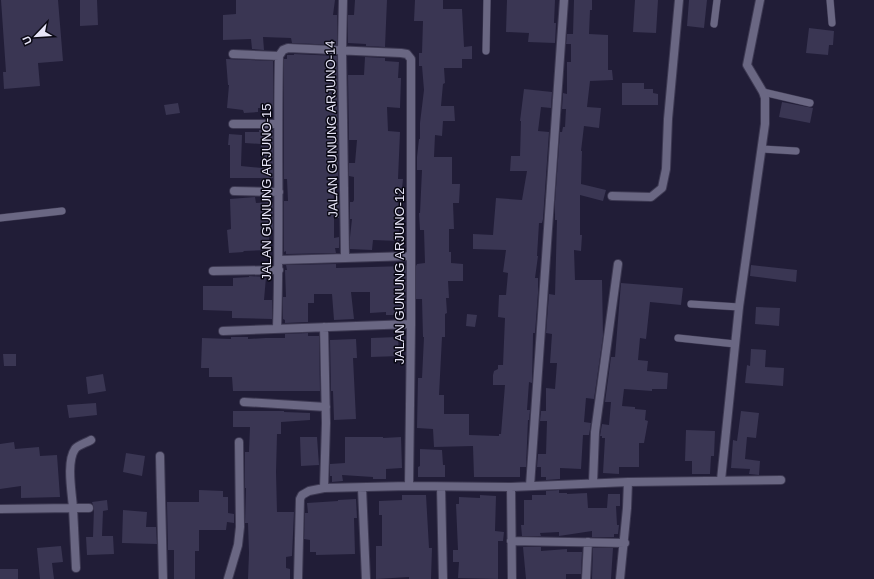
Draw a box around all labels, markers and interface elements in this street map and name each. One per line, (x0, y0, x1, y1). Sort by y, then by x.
north arrow (16, 16, 56, 56)
text: U (20, 34, 34, 46)
street label: JALAN GUNUNG ARJUNO-14 (322, 40, 341, 218)
street label: JALAN GUNUNG ARJUNO-15 (259, 104, 274, 280)
street label: JALAN GUNUNG ARJUNO-12 (392, 188, 407, 364)

